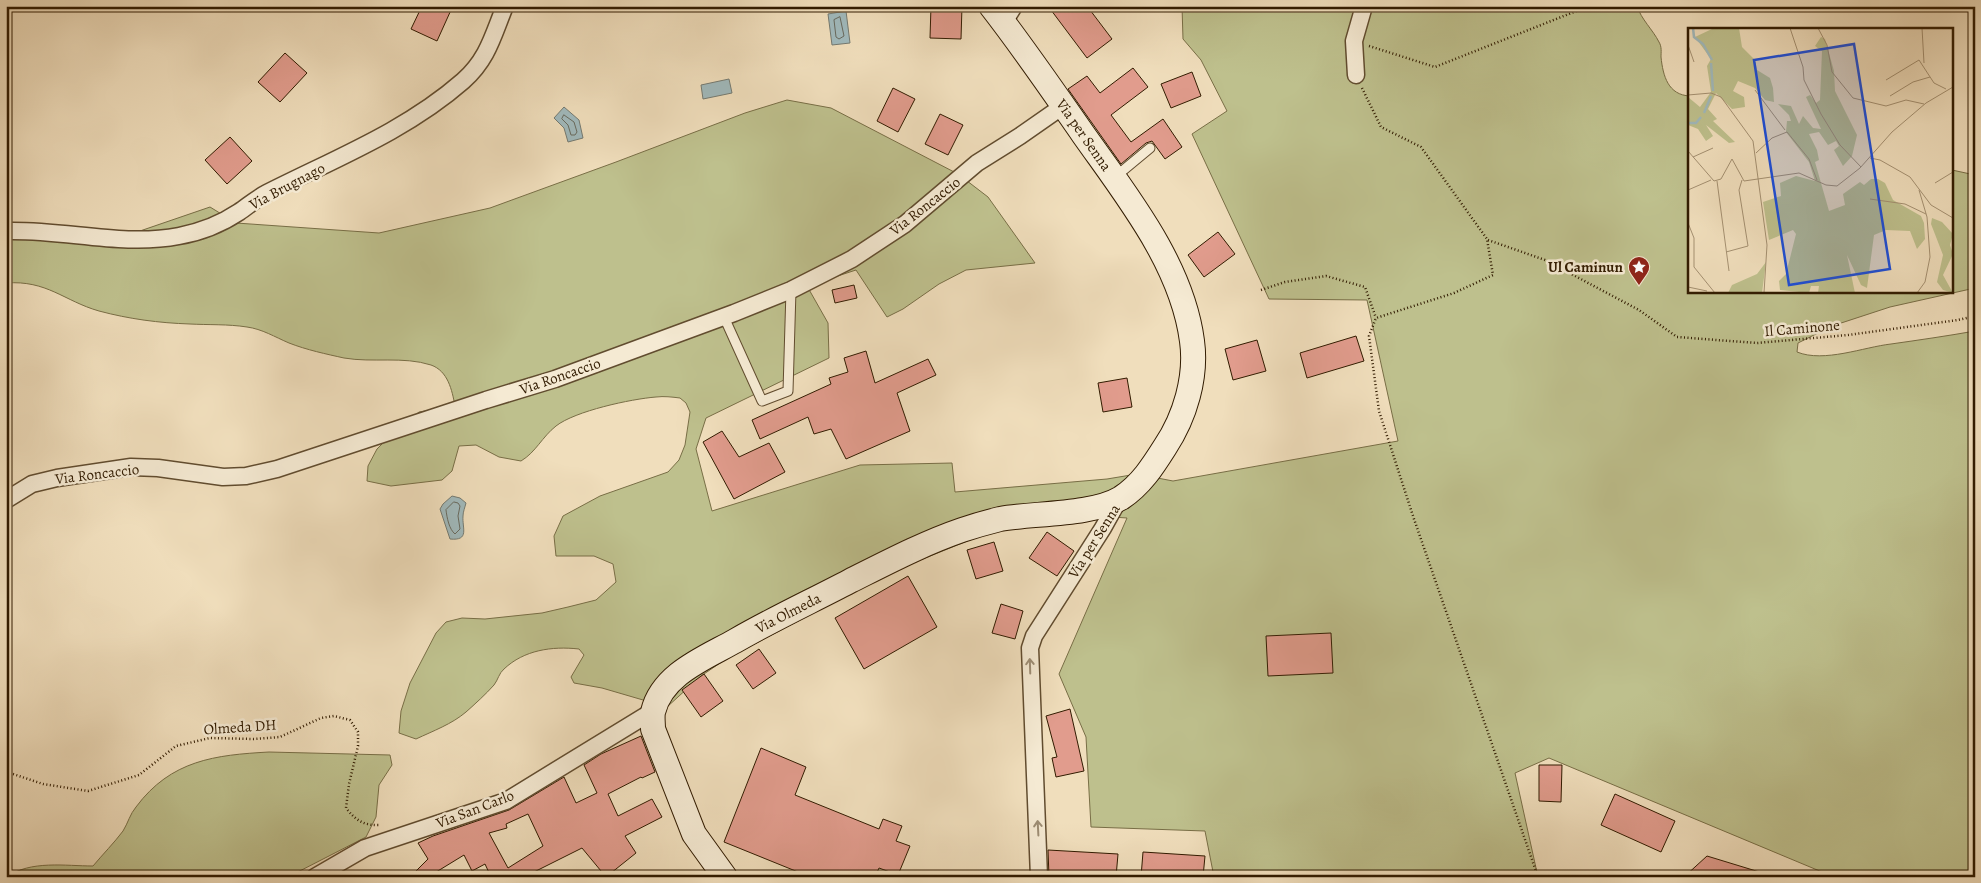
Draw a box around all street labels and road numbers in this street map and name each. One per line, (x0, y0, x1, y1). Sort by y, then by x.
street label: Via per Senna (1051, 94, 1116, 175)
street label: Via Brugnago (245, 158, 328, 215)
street label: Via Roncaccio (885, 172, 964, 241)
street label: Il Caminone (1763, 315, 1841, 341)
street label: Via Roncaccio (516, 353, 603, 400)
street label: Via Roncaccio (53, 459, 140, 489)
street label: Via per Senna (1063, 500, 1125, 583)
street label: Via Olmeda (751, 588, 824, 638)
street label: Olmeda DH (203, 714, 277, 740)
street label: Via San Carlo (432, 785, 517, 833)

